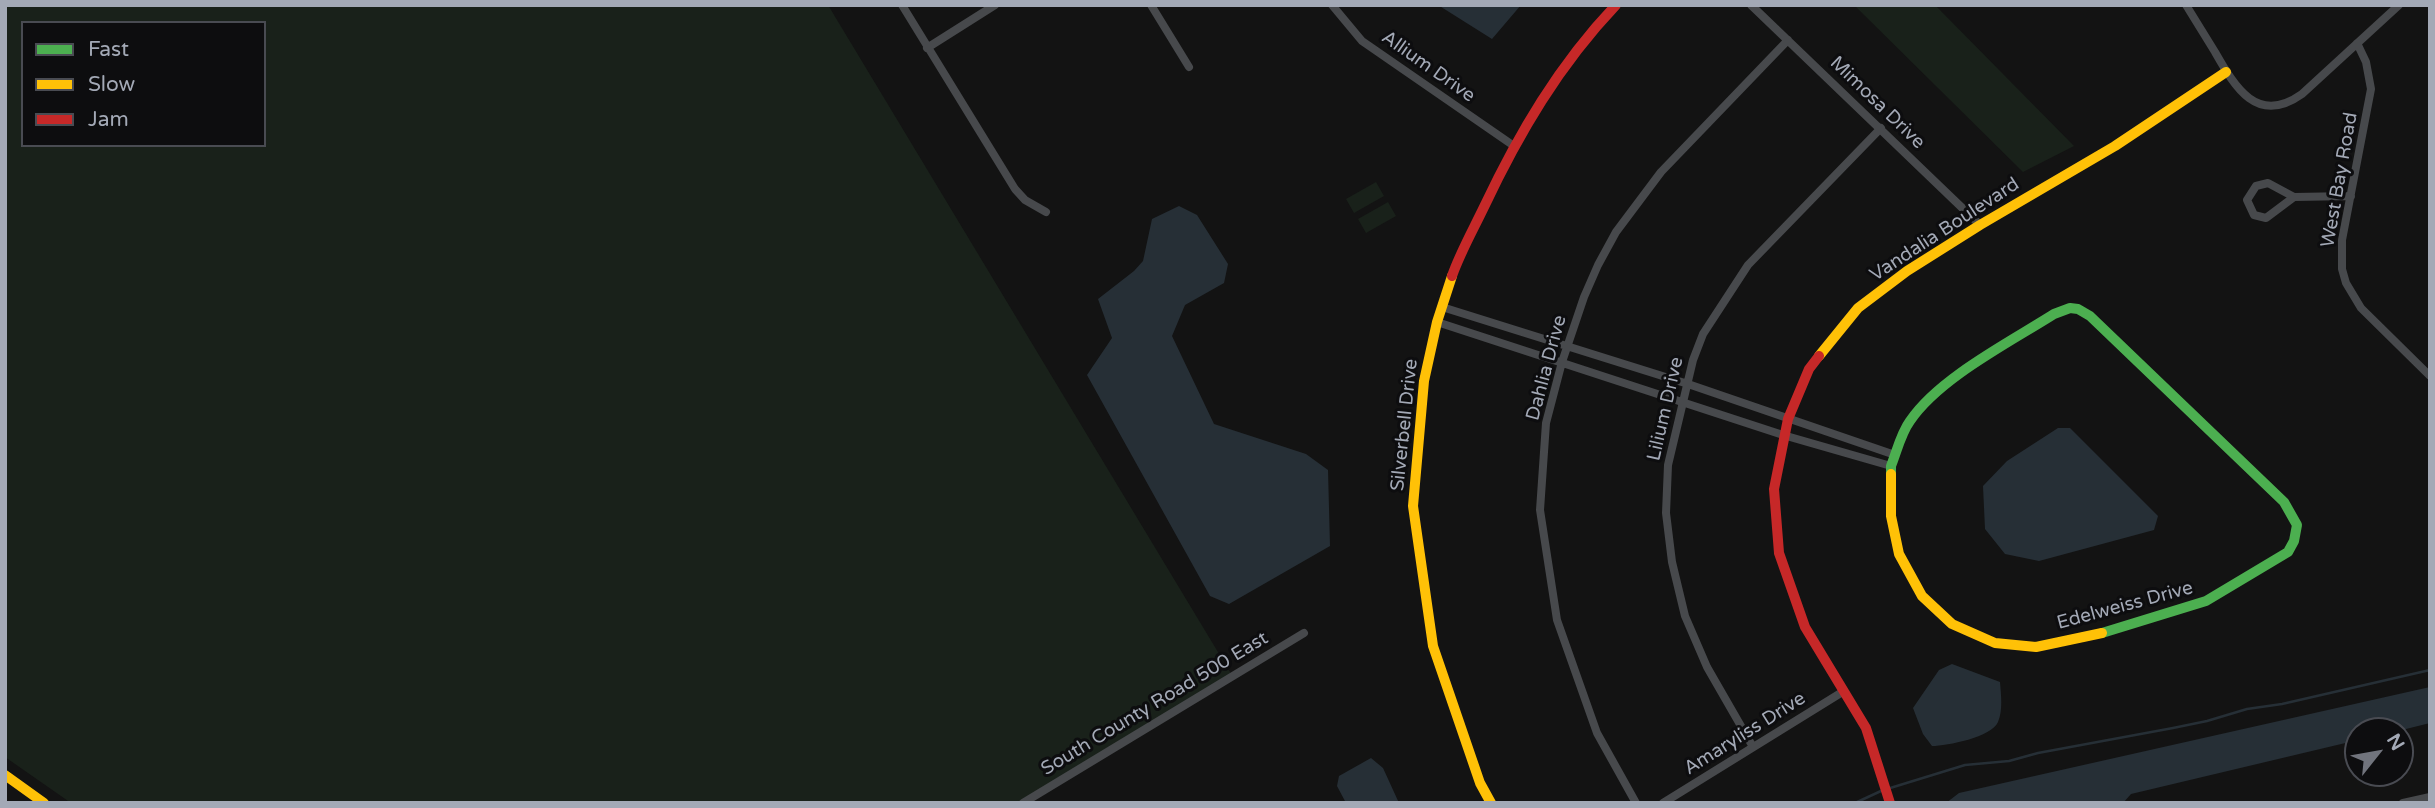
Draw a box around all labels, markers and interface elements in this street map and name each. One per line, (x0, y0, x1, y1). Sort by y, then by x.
legend (21, 21, 266, 147)
street label: Allium Drive (1377, 26, 1479, 108)
text: Fast (88, 37, 129, 62)
street label: Mimosa Drive (1825, 52, 1929, 154)
text: Slow (88, 72, 135, 97)
text: Jam (88, 107, 129, 132)
street label: West Bay Road (2317, 111, 2363, 249)
street label: Vandalia Boulevard (1866, 173, 2024, 287)
street label: Dahlia Drive (1522, 313, 1572, 423)
street label: Lilium Drive (1643, 355, 1689, 463)
street label: Silverbell Drive (1387, 358, 1423, 492)
street label: Edelweiss Drive (2055, 577, 2195, 635)
street label: South County Road 500 East (1037, 627, 1273, 781)
street label: Amaryliss Drive (1680, 687, 1810, 781)
north arrow (2344, 717, 2414, 787)
text: N (2382, 730, 2409, 754)

